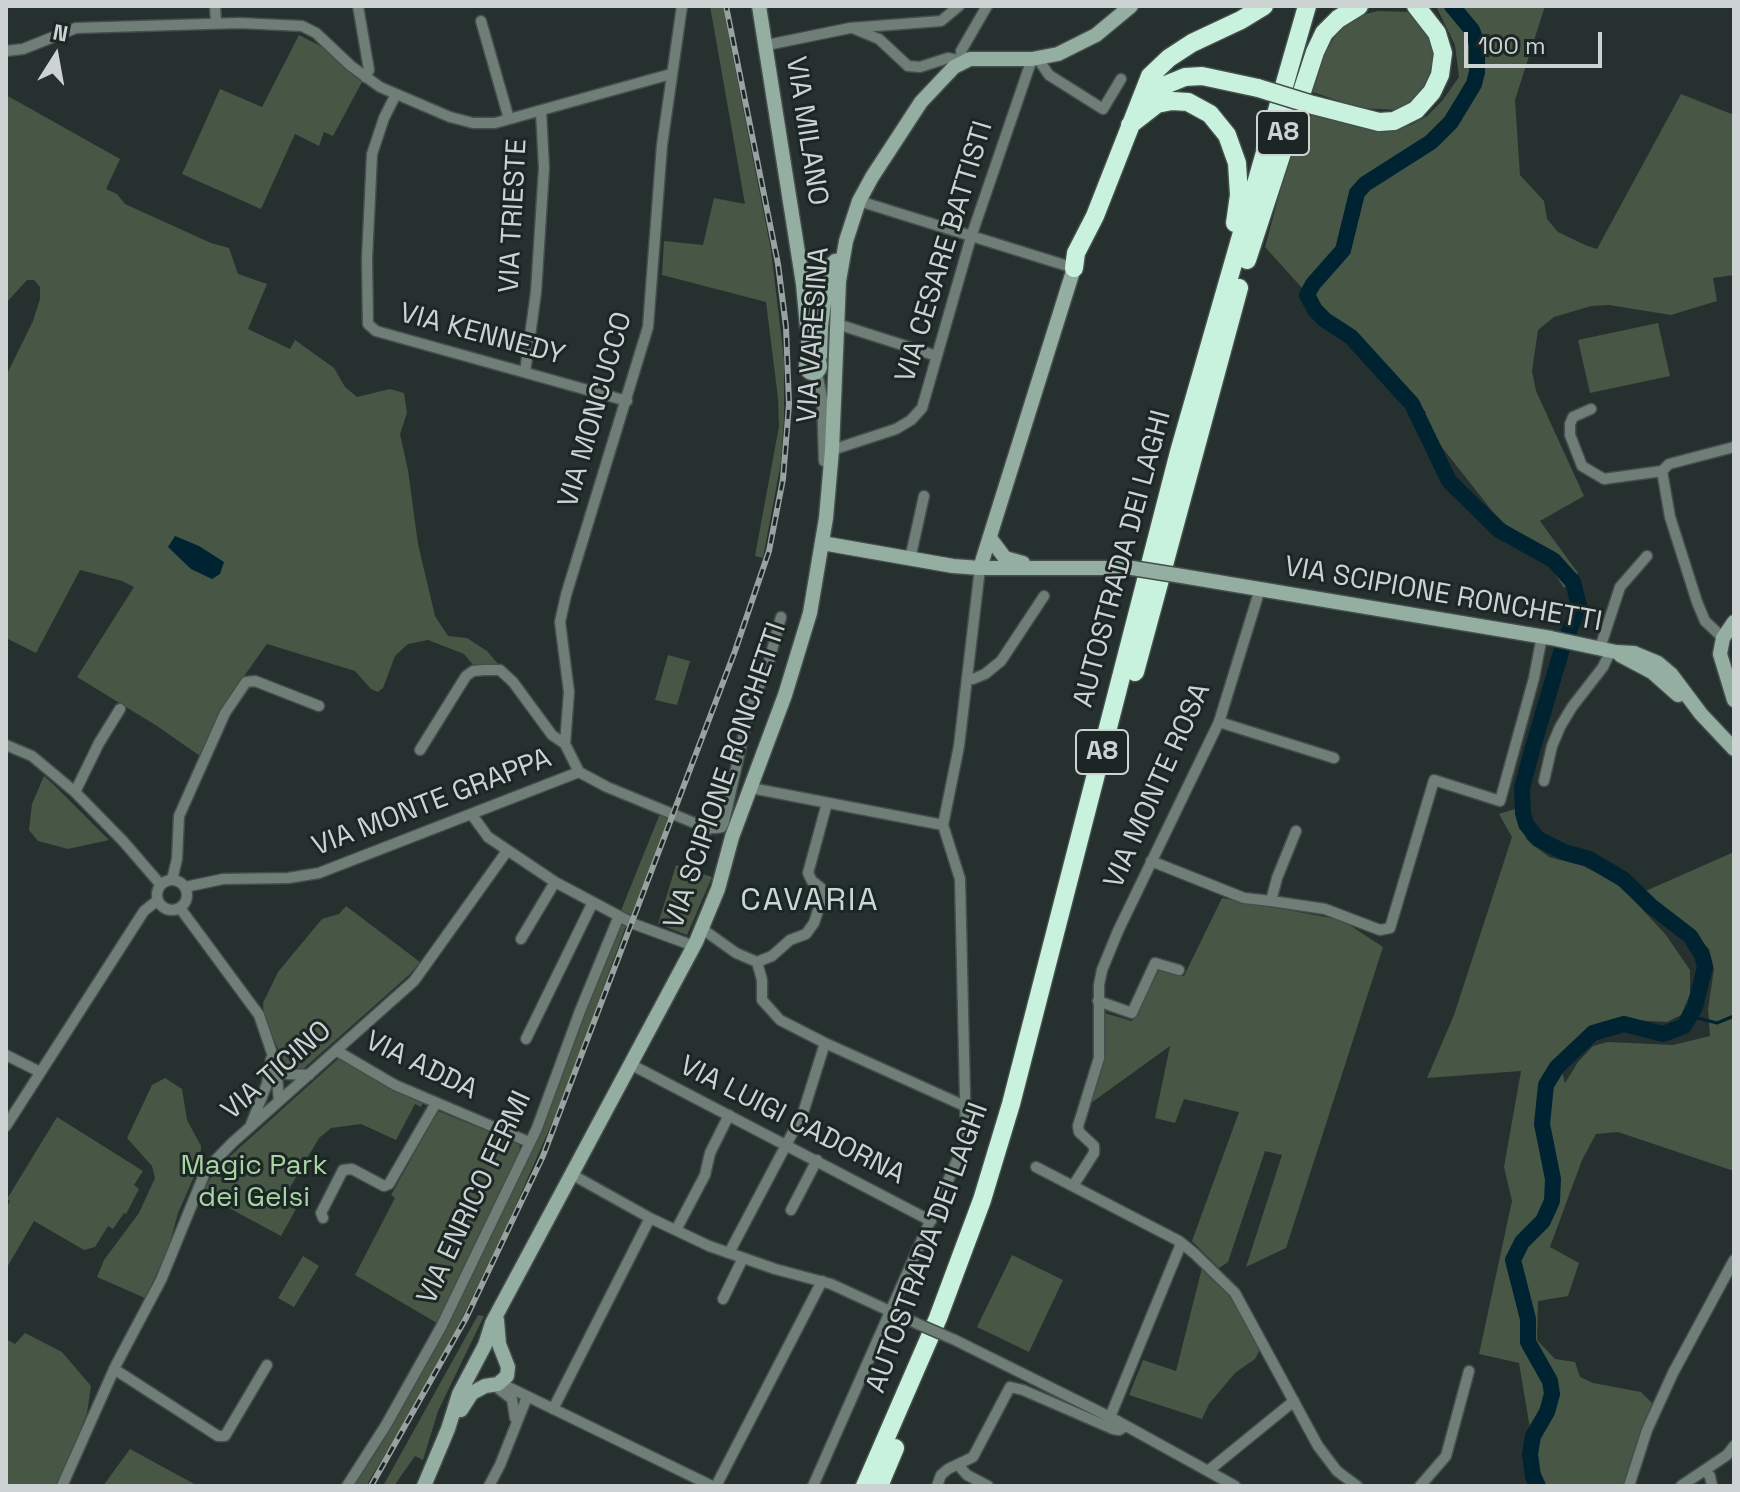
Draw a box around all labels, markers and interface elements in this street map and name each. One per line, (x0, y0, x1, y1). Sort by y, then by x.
north arrow (16, 16, 96, 96)
scale bar (1468, 16, 1606, 66)
text: N (51, 17, 70, 48)
text: 100 m (1478, 30, 1546, 61)
street label: VIA MILANO (778, 54, 834, 208)
road number: A8 (1257, 111, 1309, 155)
street label: VIA CESARE BATTISTI (889, 117, 1001, 387)
street label: VIA TRIESTE (493, 138, 535, 294)
street label: VIA VARESINA (791, 246, 837, 424)
street label: VIA KENNEDY (396, 297, 568, 373)
street label: VIA MONCUCCO (552, 308, 640, 512)
street label: AUTOSTRADA DEI LAGHI (1067, 407, 1179, 711)
street label: VIA SCIPIONE RONCHETTI (1282, 551, 1604, 639)
street label: VIA SCIPIONE RONCHETTI (658, 618, 794, 934)
street label: VIA MONTE ROSA (1098, 678, 1218, 894)
road number: A8 (1076, 730, 1128, 774)
street label: VIA MONTE GRAPPA (308, 742, 556, 864)
district label: CAVARIA (740, 882, 880, 920)
street label: VIA TICINO (215, 1014, 339, 1128)
street label: VIA ADDA (360, 1025, 482, 1107)
street label: VIA LUIGI CADORNA (674, 1050, 910, 1192)
street label: VIA ENRICO FERMI (411, 1086, 539, 1310)
street label: AUTOSTRADA DEI LAGHI (860, 1098, 996, 1398)
park label: Magic Park dei Gelsi (181, 1149, 327, 1215)

